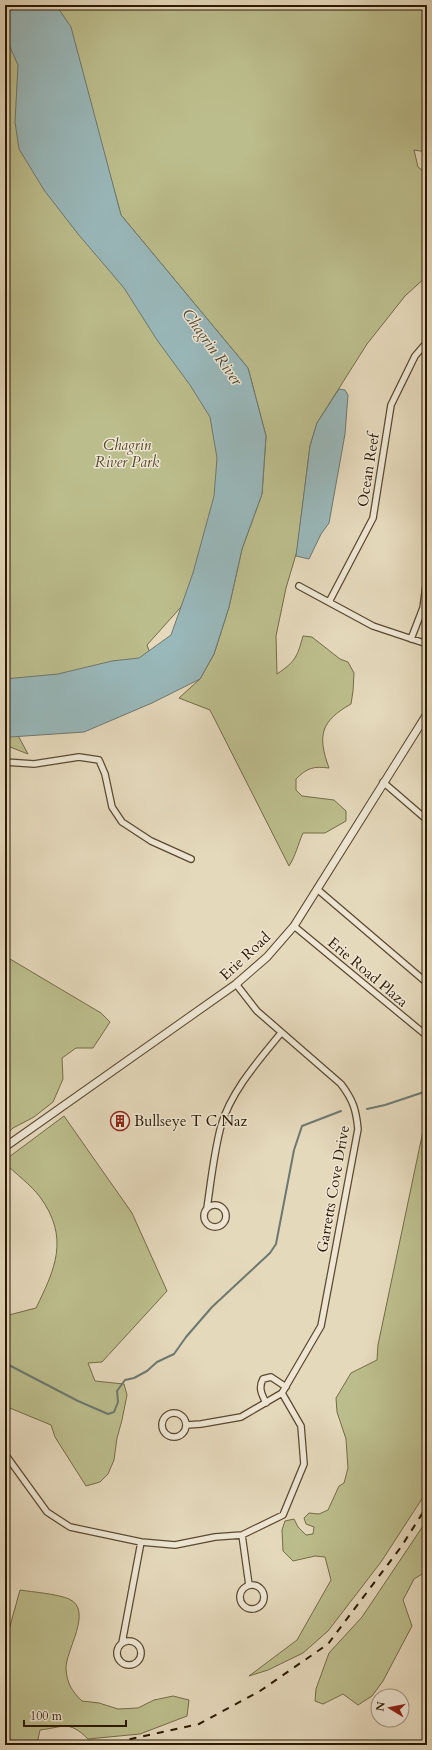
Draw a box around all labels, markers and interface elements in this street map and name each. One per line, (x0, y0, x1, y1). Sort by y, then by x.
water label: Chagrin River (177, 304, 248, 391)
street label: Ocean Reef (352, 429, 384, 508)
park label: Chagrin River Park (95, 435, 160, 472)
street label: Erie Road (215, 927, 275, 985)
street label: Erie Road Plaza (324, 932, 413, 1012)
building icon: Bullseye T C Naz (109, 1110, 131, 1132)
place label: Bullseye T C Naz (134, 1111, 247, 1131)
street label: Garretts Cove Drive (312, 1124, 354, 1254)
north arrow (370, 1688, 410, 1728)
text: N (372, 1700, 389, 1712)
scale bar (24, 1702, 126, 1728)
text: 100 m (30, 1708, 63, 1724)

